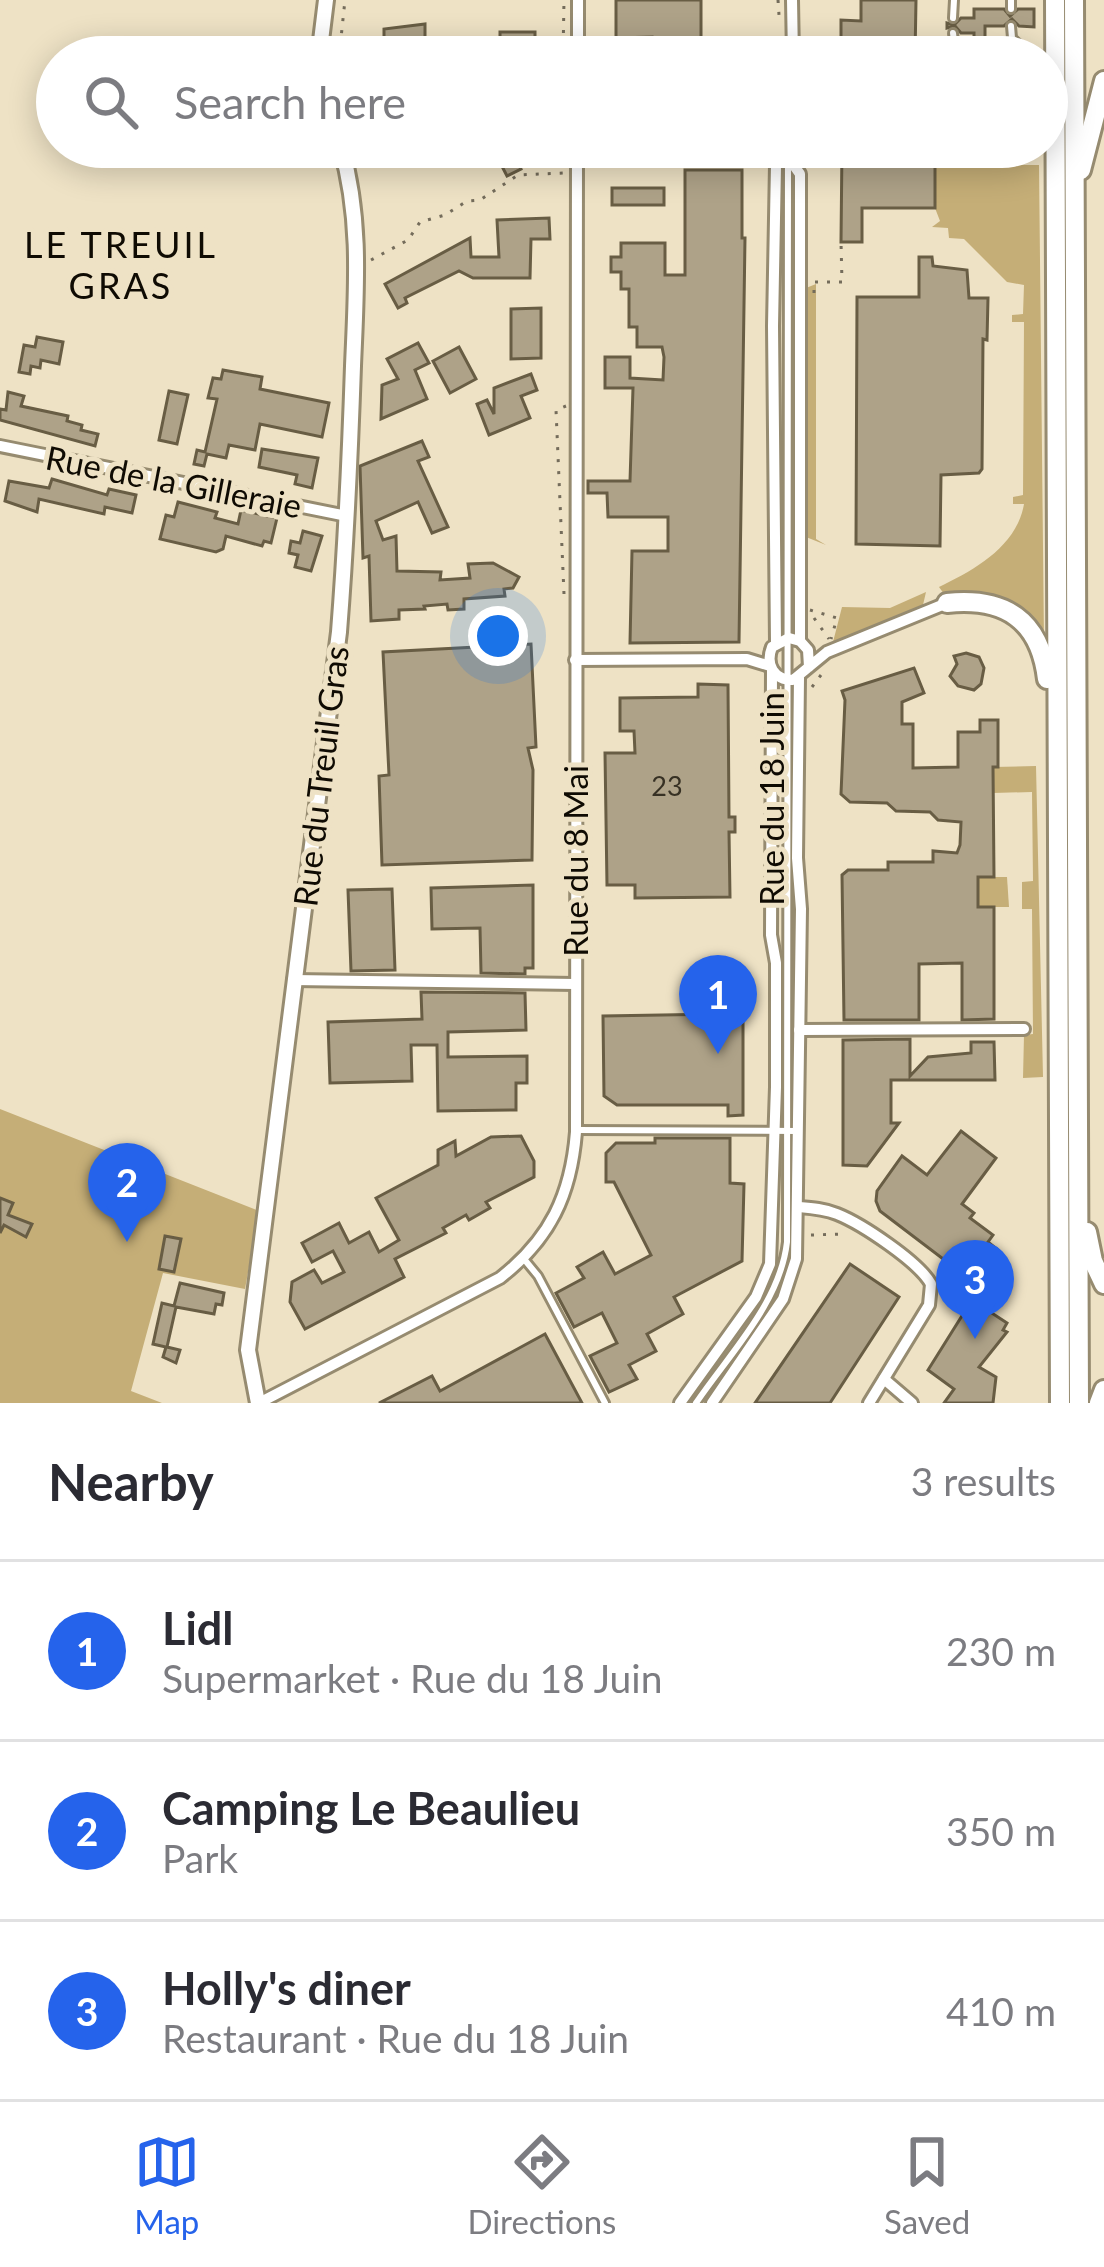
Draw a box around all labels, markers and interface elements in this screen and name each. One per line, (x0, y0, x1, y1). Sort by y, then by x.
search box (36, 36, 1068, 168)
icon: search (78, 69, 144, 135)
text: Search here (174, 75, 406, 129)
district label: LE TREUIL GRAS (24, 222, 218, 307)
street label: Rue de la Gilleraie (43, 437, 305, 525)
your location (468, 606, 528, 666)
street label: Rue du Treuil Gras (284, 644, 356, 908)
street label: Rue du 18 Juin (751, 692, 791, 906)
street label: Rue du 8 Mai (555, 765, 595, 957)
house number: 23 (651, 769, 683, 802)
pin: 1 (679, 955, 757, 1054)
pin: 2 (88, 1143, 166, 1242)
pin: 3 (936, 1240, 1014, 1339)
text: Nearby (48, 1451, 214, 1512)
text: 3 results (911, 1458, 1056, 1504)
text: Lidl (162, 1601, 234, 1655)
text: 1 (76, 1628, 98, 1674)
text: 230 m (946, 1628, 1056, 1674)
text: Supermarket · Rue du 18 Juin (162, 1655, 662, 1701)
text: Camping Le Beaulieu (162, 1781, 580, 1835)
text: 2 (76, 1808, 98, 1854)
text: 350 m (946, 1808, 1056, 1854)
text: Park (162, 1835, 238, 1881)
text: Holly's diner (162, 1961, 411, 2015)
text: 3 (76, 1988, 98, 2034)
text: 410 m (946, 1988, 1056, 2034)
text: Restaurant · Rue du 18 Juin (162, 2015, 629, 2061)
tab: Map (134, 2129, 200, 2241)
tab: Directions (467, 2129, 616, 2241)
tab: Saved (884, 2129, 970, 2241)

